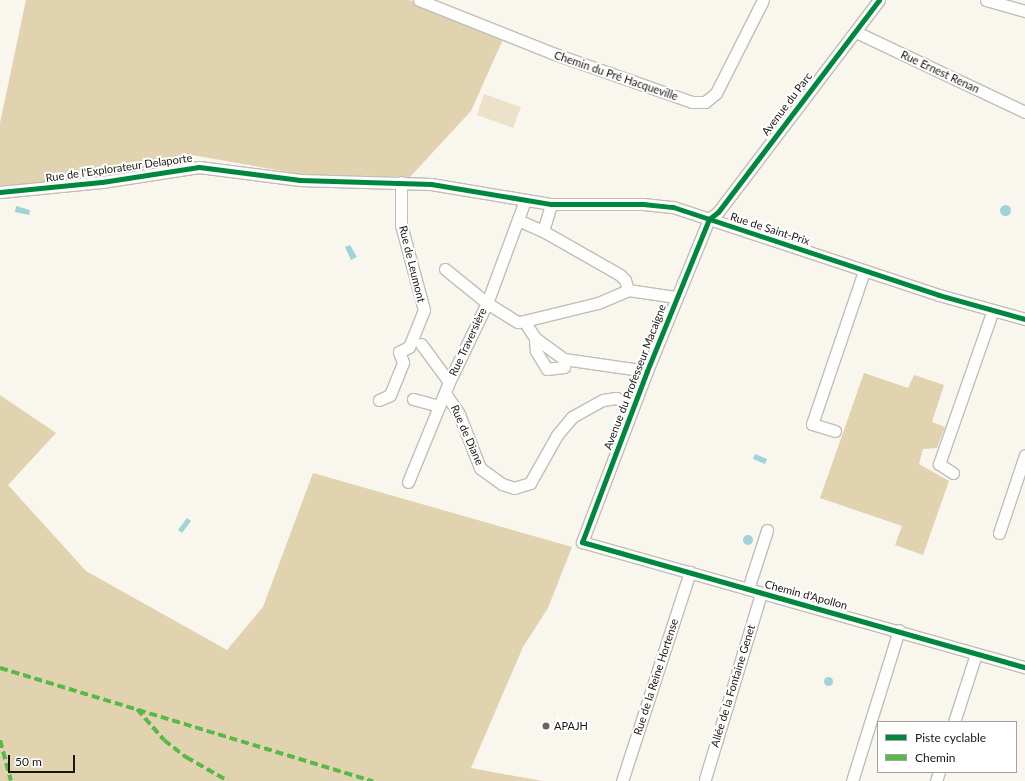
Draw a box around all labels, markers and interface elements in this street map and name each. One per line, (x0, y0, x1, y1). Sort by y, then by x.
street label: Rue Ernest Renan (899, 48, 981, 96)
street label: Chemin du Pré Hacqueville (552, 49, 680, 103)
street label: Avenue du Parc (759, 70, 815, 138)
street label: Rue de l'Explorateur Delaporte (45, 151, 193, 185)
street label: Rue de Saint-Prix (729, 210, 811, 248)
street label: Rue de Leumont (396, 224, 428, 304)
street label: Avenue du Professeur Macaigne (601, 302, 669, 452)
street label: Rue Traversière (446, 306, 490, 378)
street label: Rue de Diane (448, 403, 486, 467)
street label: Chemin d'Apollon (763, 578, 849, 612)
street label: Rue de la Reine Hortense (631, 617, 681, 737)
street label: Allée de la Fontaine Genet (708, 623, 758, 749)
place label: APAJH (554, 719, 588, 733)
marker: APAJH (541, 721, 551, 731)
legend (877, 721, 1017, 773)
text: Piste cyclable (915, 730, 986, 745)
scale bar (10, 747, 77, 773)
text: Chemin (915, 750, 956, 765)
text: 50 m (15, 754, 42, 769)

